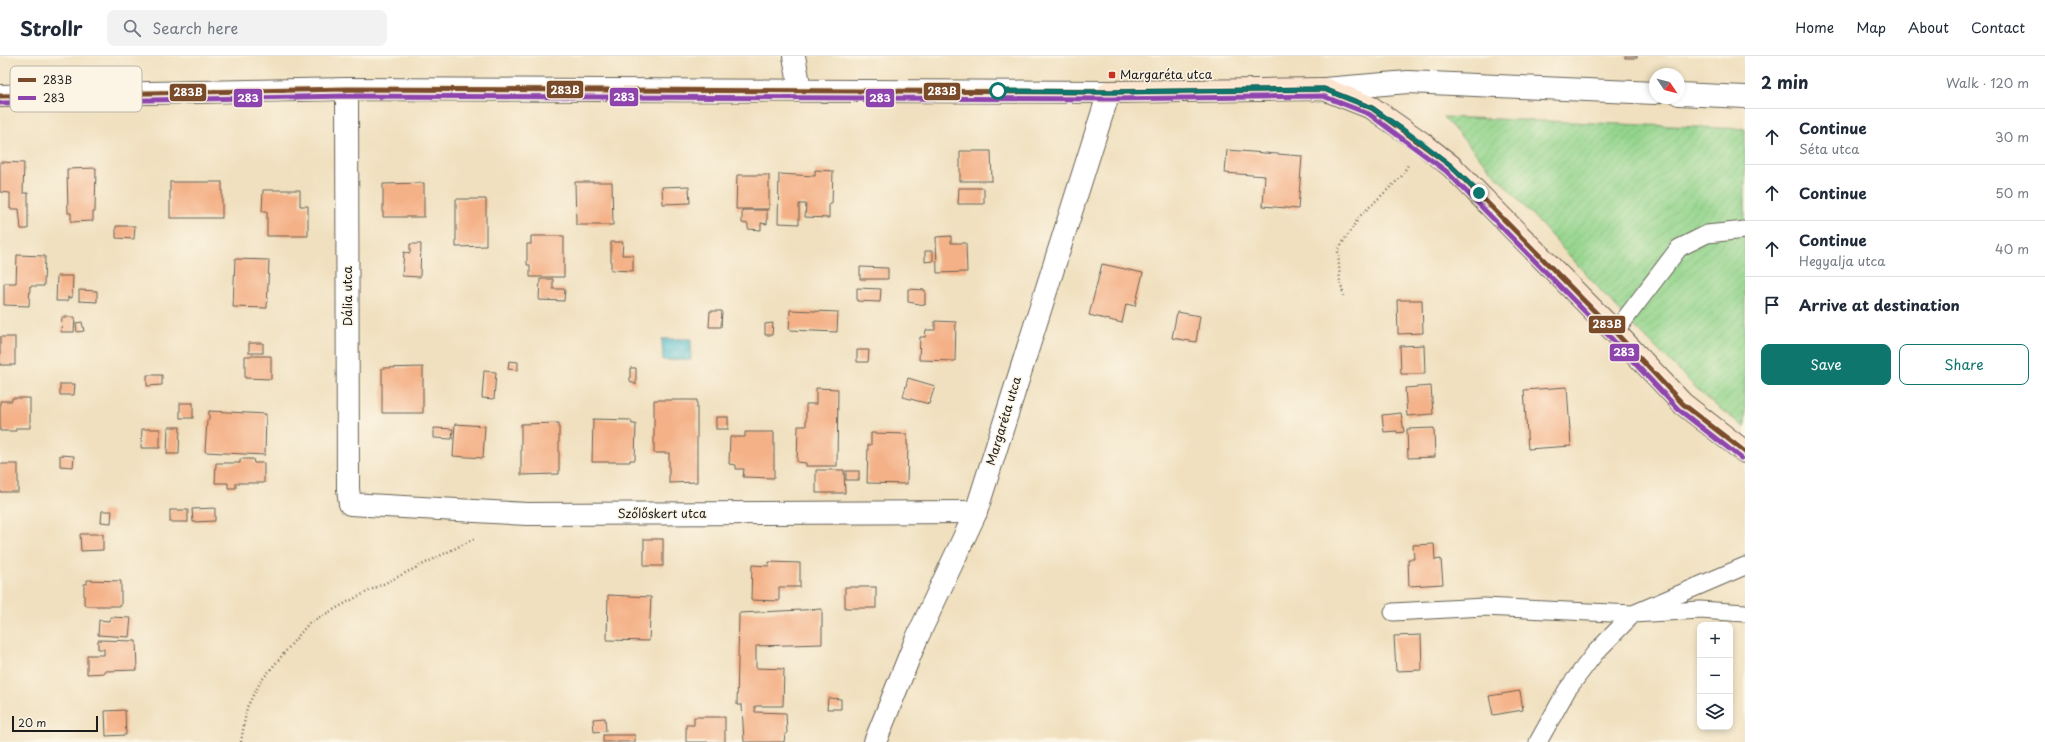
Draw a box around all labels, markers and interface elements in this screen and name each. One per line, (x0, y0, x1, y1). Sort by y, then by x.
search box (107, 10, 387, 46)
text: Strollr (20, 14, 83, 42)
text: Search here (153, 16, 238, 39)
icon: search (121, 17, 143, 39)
text: Home (1795, 17, 1834, 38)
text: Map (1856, 17, 1886, 38)
text: About (1908, 17, 1949, 38)
text: Contact (1971, 17, 2025, 38)
place label: Margaréta utca (1120, 65, 1213, 83)
legend (10, 66, 142, 112)
north arrow (1649, 68, 1685, 104)
text: 2 min (1761, 69, 1808, 95)
marker: Margaréta utca (1107, 70, 1117, 80)
text: 283B (43, 71, 72, 88)
text: Walk · 120 m (1946, 73, 2029, 92)
line badge: 283B (546, 80, 584, 99)
text: 283B (550, 81, 580, 98)
line badge: 283B (923, 82, 961, 101)
text: 283B (927, 82, 957, 99)
route start (989, 82, 1007, 100)
line badge: 283B (169, 83, 207, 102)
text: 283B (173, 83, 203, 100)
line badge: 283 (609, 87, 639, 107)
line badge: 283 (233, 88, 263, 108)
text: 283 (613, 88, 635, 105)
line badge: 283 (865, 88, 895, 108)
text: 283 (43, 89, 65, 106)
text: 283 (237, 89, 259, 106)
text: 283 (869, 89, 891, 106)
text: Continue (1799, 116, 1867, 139)
icon: ahead (1761, 126, 1783, 148)
text: 30 m (1995, 127, 2029, 146)
text: Séta utca (1799, 139, 1859, 158)
text: Continue (1799, 181, 1867, 204)
icon: ahead (1761, 182, 1783, 204)
text: 50 m (1995, 183, 2029, 202)
route end (1470, 184, 1488, 202)
text: Continue (1799, 228, 1867, 251)
icon: ahead (1761, 238, 1783, 260)
text: 40 m (1995, 239, 2029, 258)
text: Hegyalja utca (1799, 251, 1885, 270)
street label: Dália utca (338, 266, 356, 326)
text: Arrive at destination (1799, 293, 1960, 316)
icon: arrive (1761, 294, 1783, 316)
line badge: 283B (1588, 315, 1626, 334)
text: 283B (1592, 315, 1622, 332)
line badge: 283 (1609, 343, 1640, 362)
text: 283 (1613, 343, 1635, 360)
button: Save (1761, 344, 1891, 385)
button: Share (1899, 344, 2029, 385)
street label: Margaréta utca (981, 374, 1025, 467)
street label: Szőlőskert utca (618, 504, 707, 522)
map controls (1697, 622, 1733, 730)
button: + (1697, 622, 1733, 658)
button: − (1697, 658, 1733, 694)
button: layers (1697, 694, 1733, 730)
scale bar (12, 714, 98, 733)
text: 20 m (18, 714, 46, 731)

